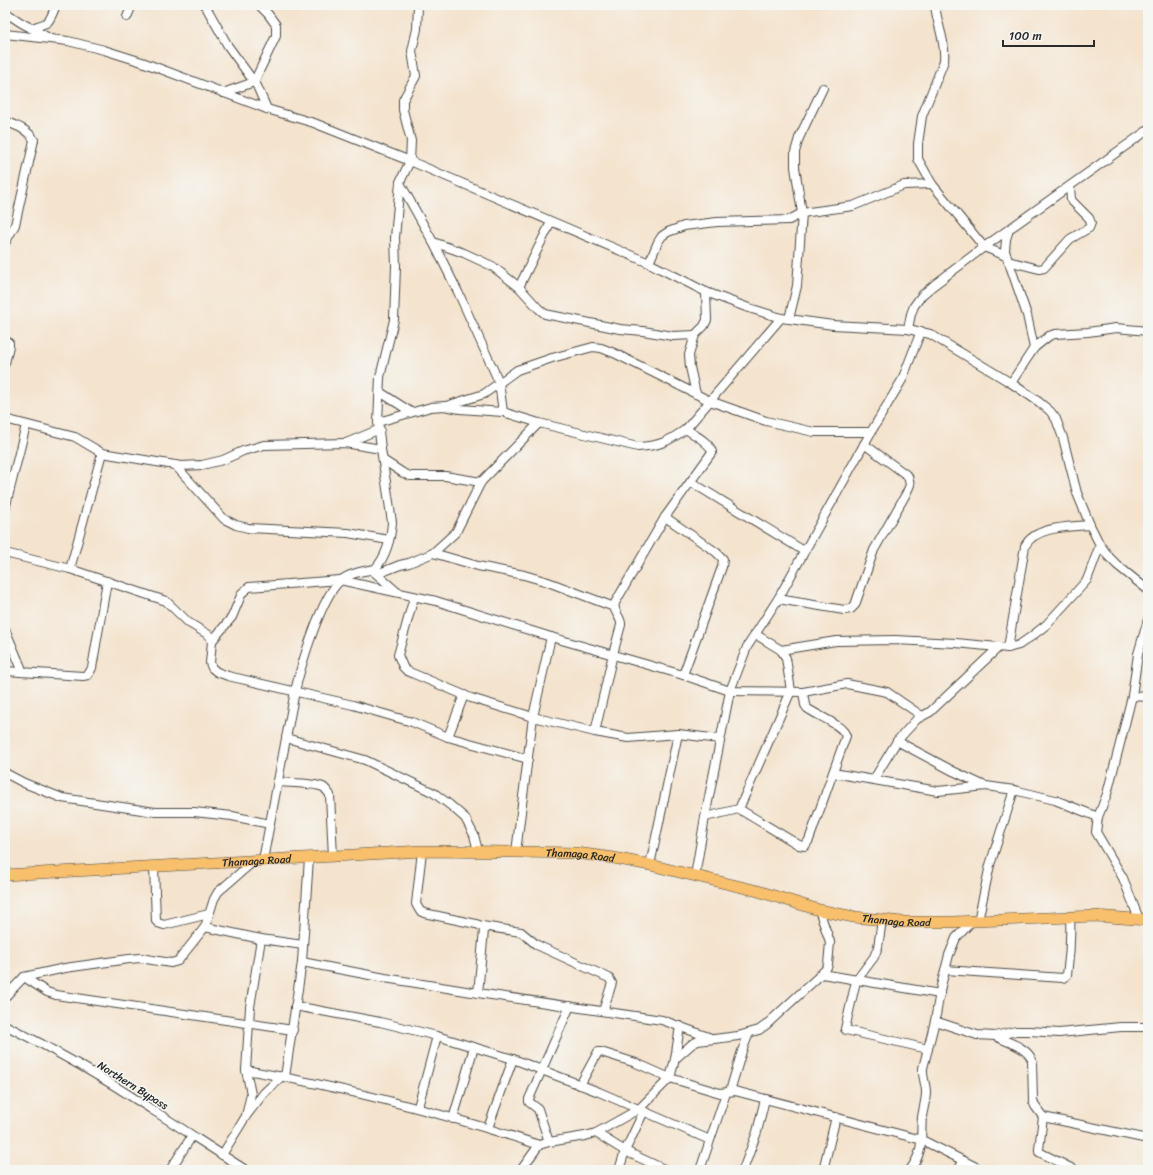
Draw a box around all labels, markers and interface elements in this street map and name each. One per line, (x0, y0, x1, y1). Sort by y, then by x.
scale bar (1003, 22, 1094, 48)
text: 100 m (1009, 25, 1042, 47)
street label: Thamaga Road (546, 843, 617, 868)
street label: Thamaga Road (222, 849, 293, 872)
street label: Thamaga Road (861, 909, 932, 932)
street label: Northern Bypass (93, 1056, 172, 1115)

